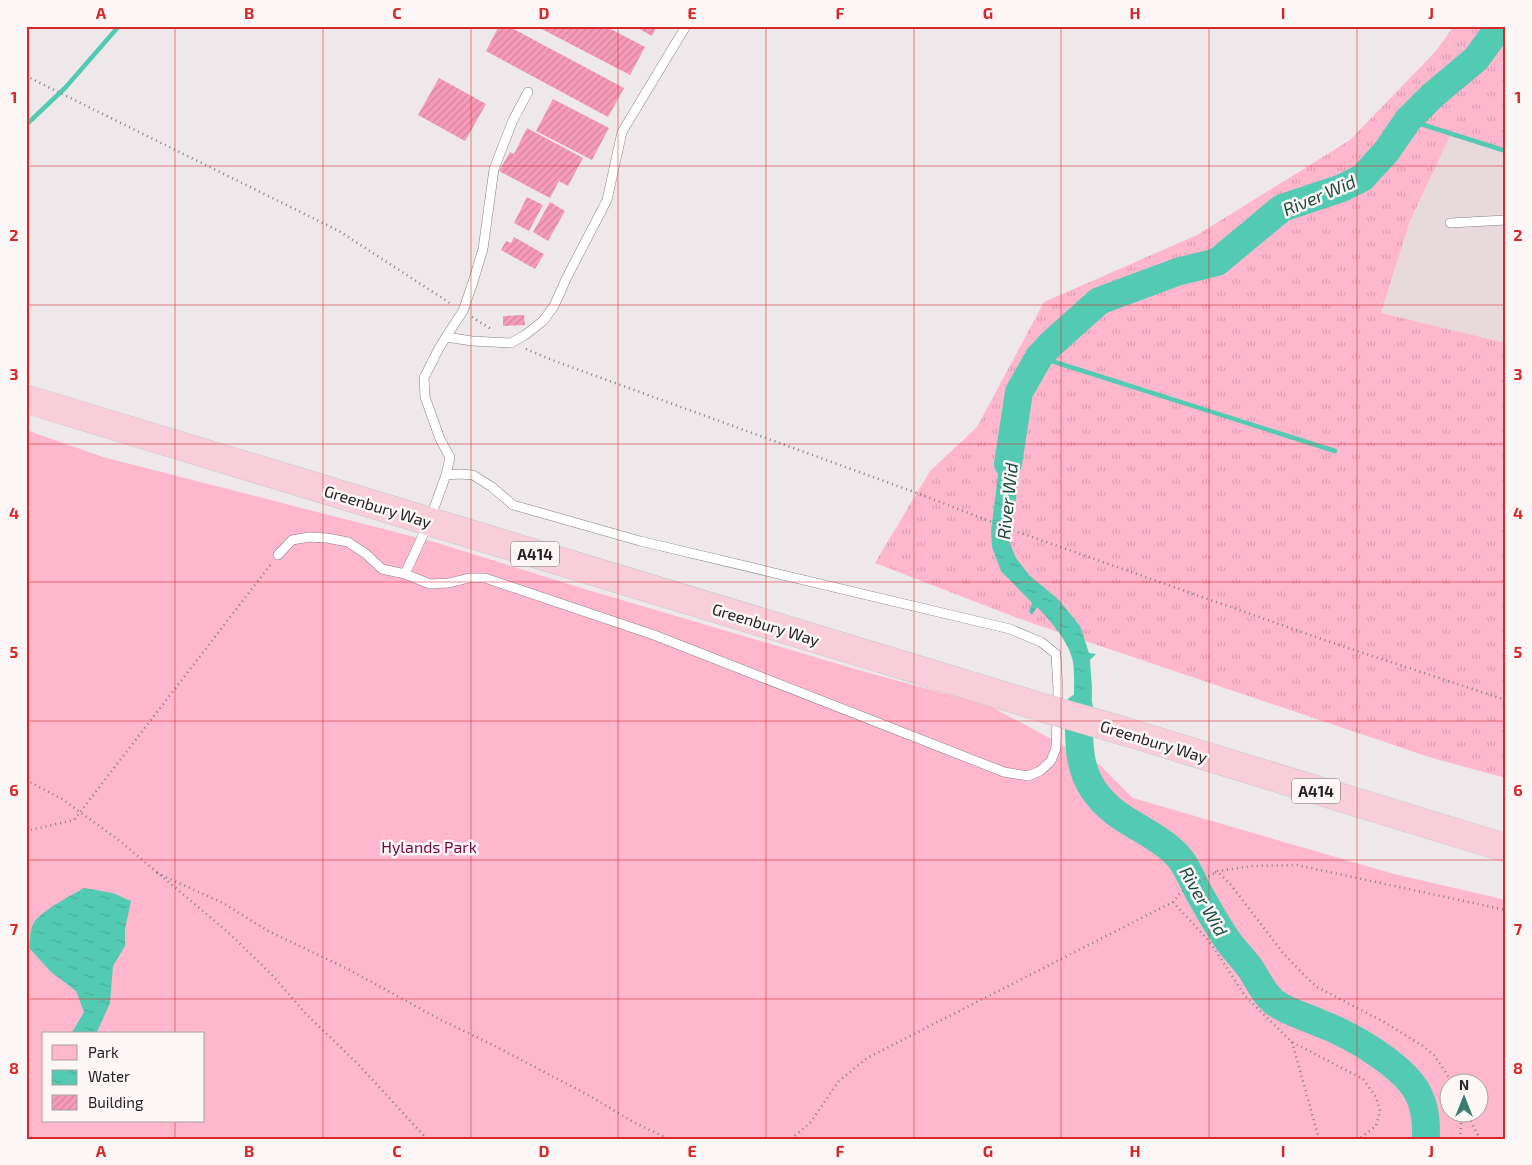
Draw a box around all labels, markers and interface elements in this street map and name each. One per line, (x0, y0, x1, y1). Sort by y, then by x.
text: A (96, 3, 107, 22)
text: B (244, 3, 254, 22)
text: C (392, 3, 402, 22)
text: D (539, 3, 550, 22)
text: E (687, 3, 697, 22)
text: F (836, 3, 845, 22)
text: G (983, 3, 993, 22)
text: H (1129, 3, 1141, 22)
text: I (1281, 3, 1285, 22)
text: J (1428, 3, 1434, 22)
text: 1 (11, 87, 17, 106)
text: 1 (1515, 87, 1521, 106)
water label: River Wid (1279, 170, 1359, 220)
text: 2 (9, 225, 19, 244)
text: 2 (1513, 225, 1523, 244)
text: 3 (9, 364, 19, 383)
text: 3 (1513, 364, 1523, 383)
water label: River Wid (992, 462, 1022, 540)
street label: Greenbury Way (322, 481, 434, 531)
text: 4 (9, 503, 19, 522)
text: 4 (1513, 503, 1523, 522)
road number: A414 (511, 542, 559, 566)
street label: Greenbury Way (710, 599, 822, 649)
text: 5 (10, 642, 19, 661)
text: 5 (1514, 642, 1523, 661)
street label: Greenbury Way (1098, 716, 1210, 766)
road number: A414 (1292, 778, 1340, 804)
text: 6 (9, 780, 19, 799)
text: 6 (1513, 780, 1523, 799)
park label: Hylands Park (381, 837, 477, 856)
water label: River Wid (1175, 862, 1233, 940)
text: 7 (10, 919, 19, 938)
text: 7 (1514, 919, 1523, 938)
legend (42, 1032, 205, 1122)
text: Park (88, 1043, 119, 1061)
text: 8 (9, 1058, 19, 1077)
text: 8 (1513, 1058, 1523, 1077)
text: Water (88, 1067, 130, 1085)
north arrow (1440, 1072, 1490, 1122)
text: N (1459, 1076, 1469, 1093)
text: Building (88, 1093, 144, 1111)
text: A (96, 1141, 107, 1160)
text: B (244, 1141, 254, 1160)
text: C (392, 1141, 402, 1160)
text: D (539, 1141, 550, 1160)
text: E (687, 1141, 697, 1160)
text: F (836, 1141, 845, 1160)
text: G (983, 1141, 993, 1160)
text: H (1129, 1141, 1141, 1160)
text: I (1281, 1141, 1285, 1160)
text: J (1428, 1141, 1434, 1160)

